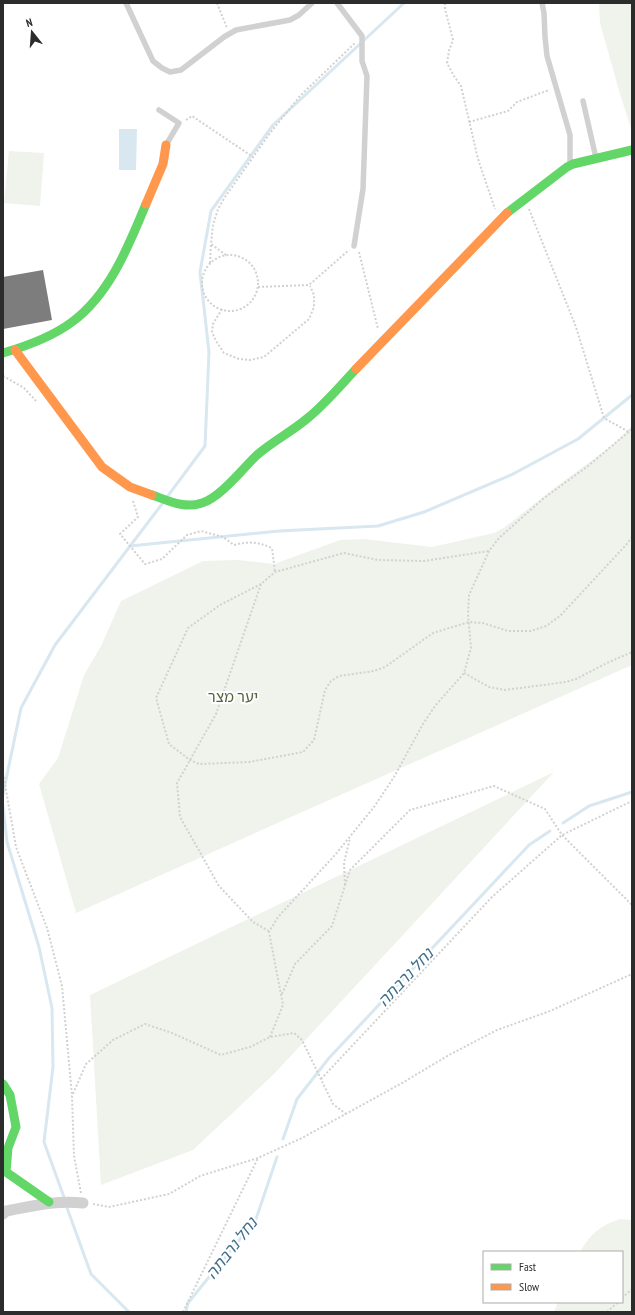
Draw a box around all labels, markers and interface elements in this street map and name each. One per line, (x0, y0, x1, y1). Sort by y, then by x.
north arrow (12, 12, 52, 52)
text: N (24, 15, 34, 30)
park label: יער מצר (208, 687, 258, 706)
water label: נחל נרבתה (373, 943, 438, 1010)
water label: נחל נרבתה (201, 1213, 262, 1283)
legend (483, 1251, 623, 1303)
text: Fast (519, 1259, 537, 1274)
text: Slow (519, 1279, 540, 1294)

